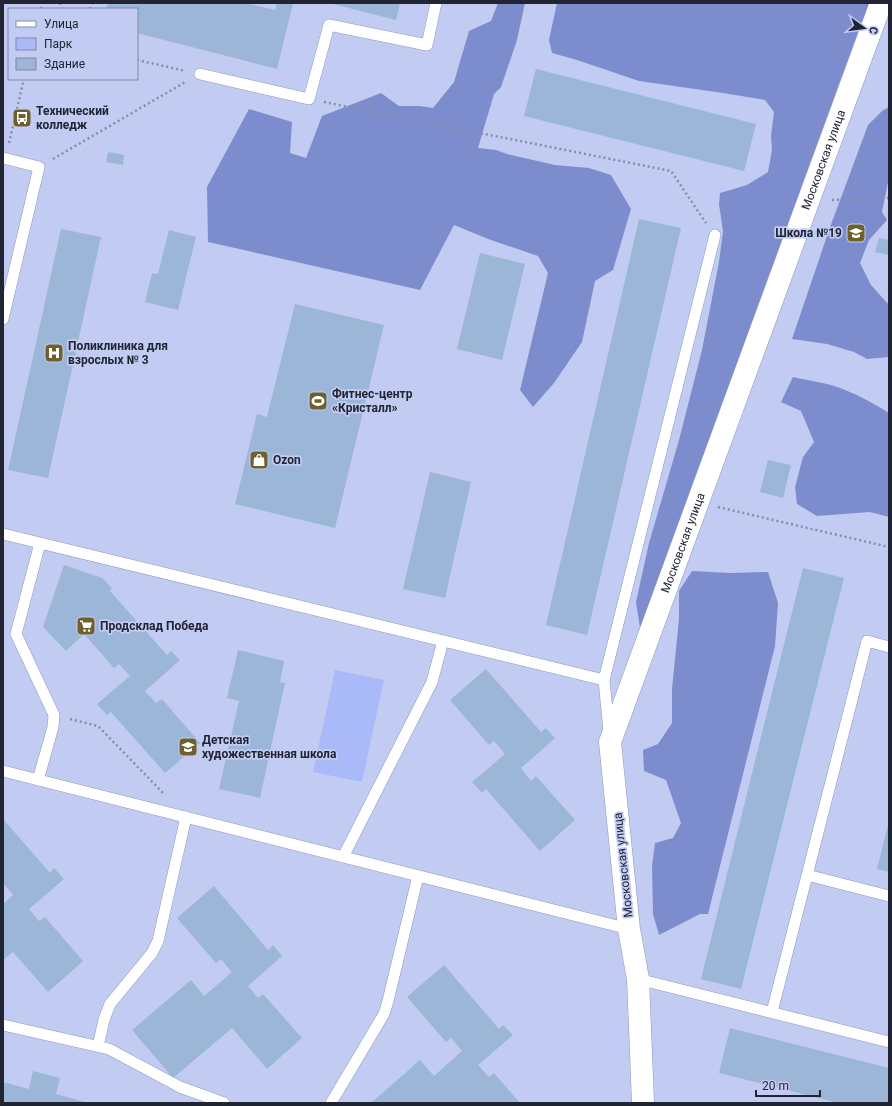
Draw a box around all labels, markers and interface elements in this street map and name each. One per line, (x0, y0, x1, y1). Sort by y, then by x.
legend (8, 8, 138, 80)
north arrow (844, 8, 884, 48)
text: Улица (44, 17, 79, 31)
text: С (866, 25, 880, 35)
text: Парк (44, 37, 73, 51)
text: Здание (44, 57, 85, 71)
place label: Технический колледж (36, 104, 109, 132)
bus stop icon: Технический колледж (11, 107, 33, 129)
street label: Московская улица (799, 108, 848, 212)
school or university icon: Школа №19 (845, 222, 867, 244)
place label: Школа №19 (775, 226, 842, 240)
place label: Поликлиника для взрослых № 3 (68, 339, 168, 367)
hospital icon: Поликлиника для взрослых № 3 (43, 342, 65, 364)
place label: Фитнес-центр «Кристалл» (332, 387, 413, 415)
sports icon: Фитнес-центр «Кристалл» (307, 390, 329, 412)
shop icon: Ozon (248, 449, 270, 471)
place label: Ozon (273, 453, 301, 467)
street label: Московская улица (658, 491, 708, 595)
supermarket icon: Продсклад Победа (75, 615, 97, 637)
place label: Продсклад Победа (100, 619, 209, 633)
place label: Детская художественная школа (202, 733, 337, 761)
school or university icon: Детская художественная школа (177, 736, 199, 758)
street label: Московская улица (611, 812, 635, 918)
scale bar (756, 1072, 820, 1098)
text: 20 m (762, 1079, 789, 1093)

